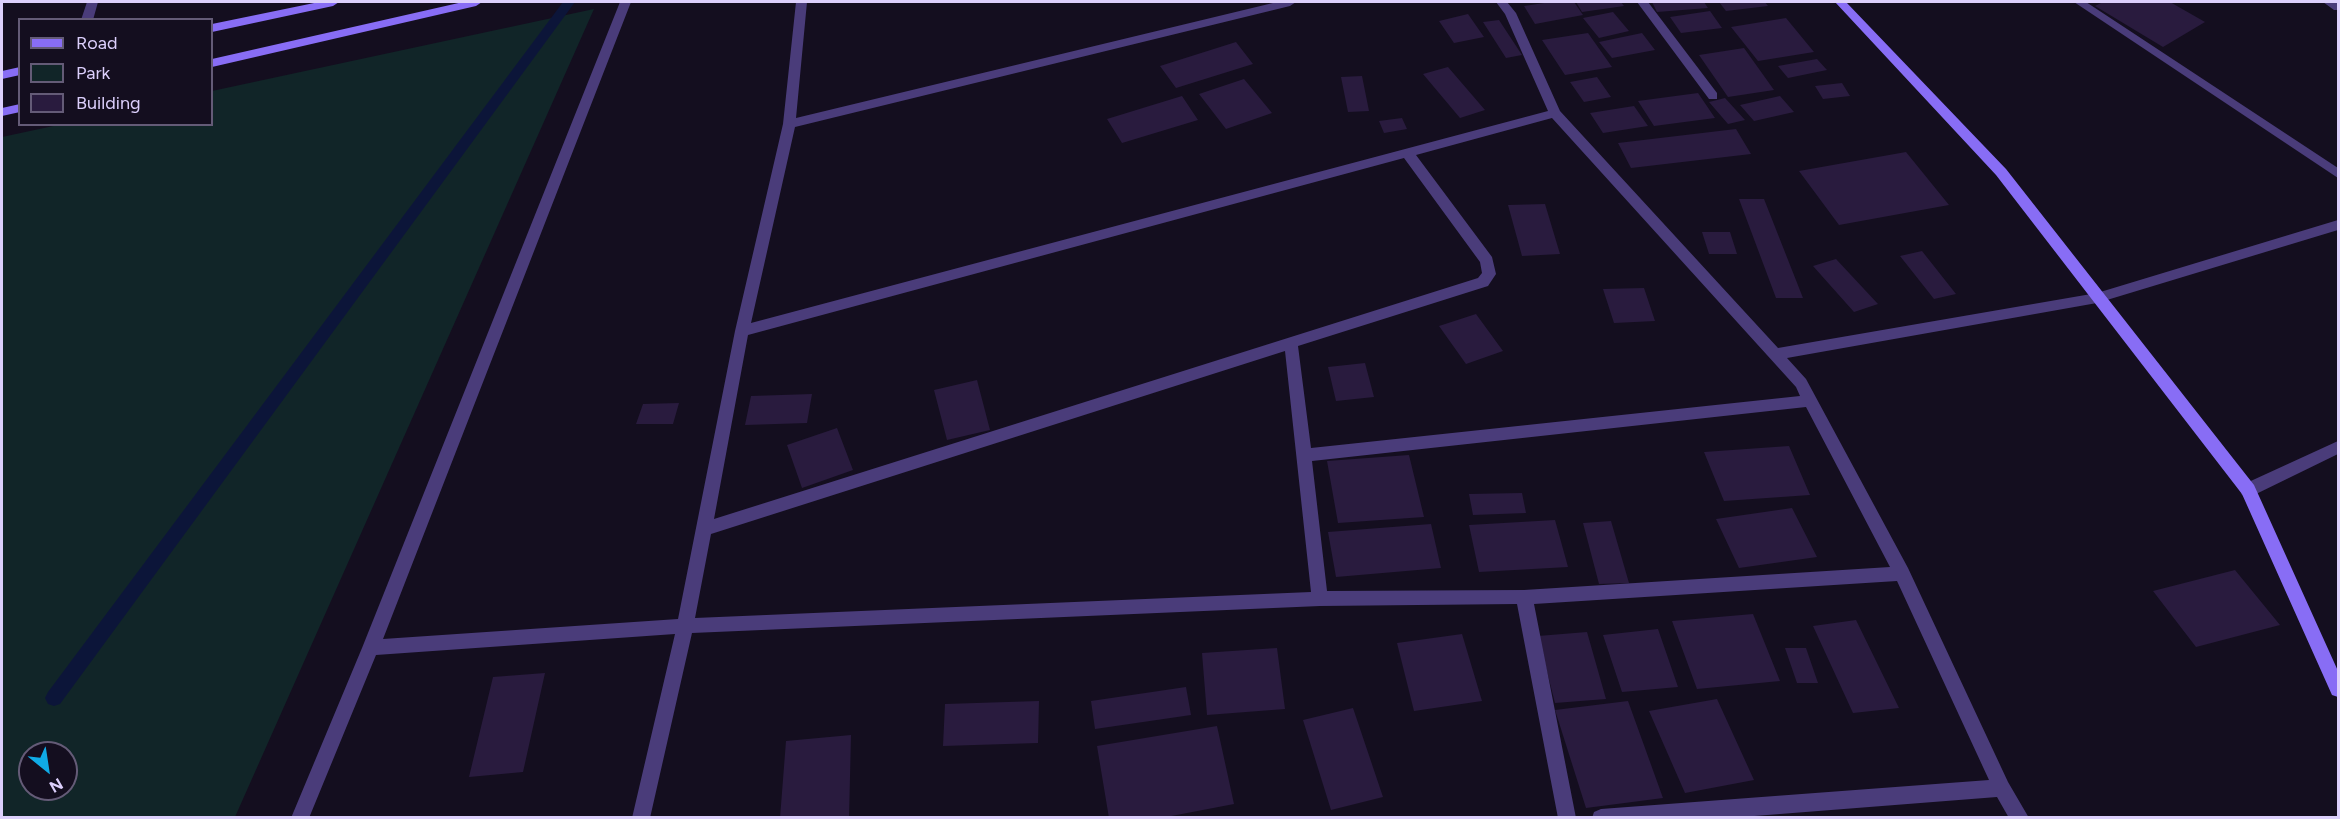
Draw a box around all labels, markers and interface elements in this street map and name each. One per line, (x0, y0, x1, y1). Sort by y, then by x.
legend (18, 18, 213, 126)
text: Road (76, 32, 117, 54)
text: Park (76, 62, 110, 84)
text: Building (76, 92, 141, 114)
north arrow (18, 741, 78, 801)
text: N (46, 774, 66, 797)

